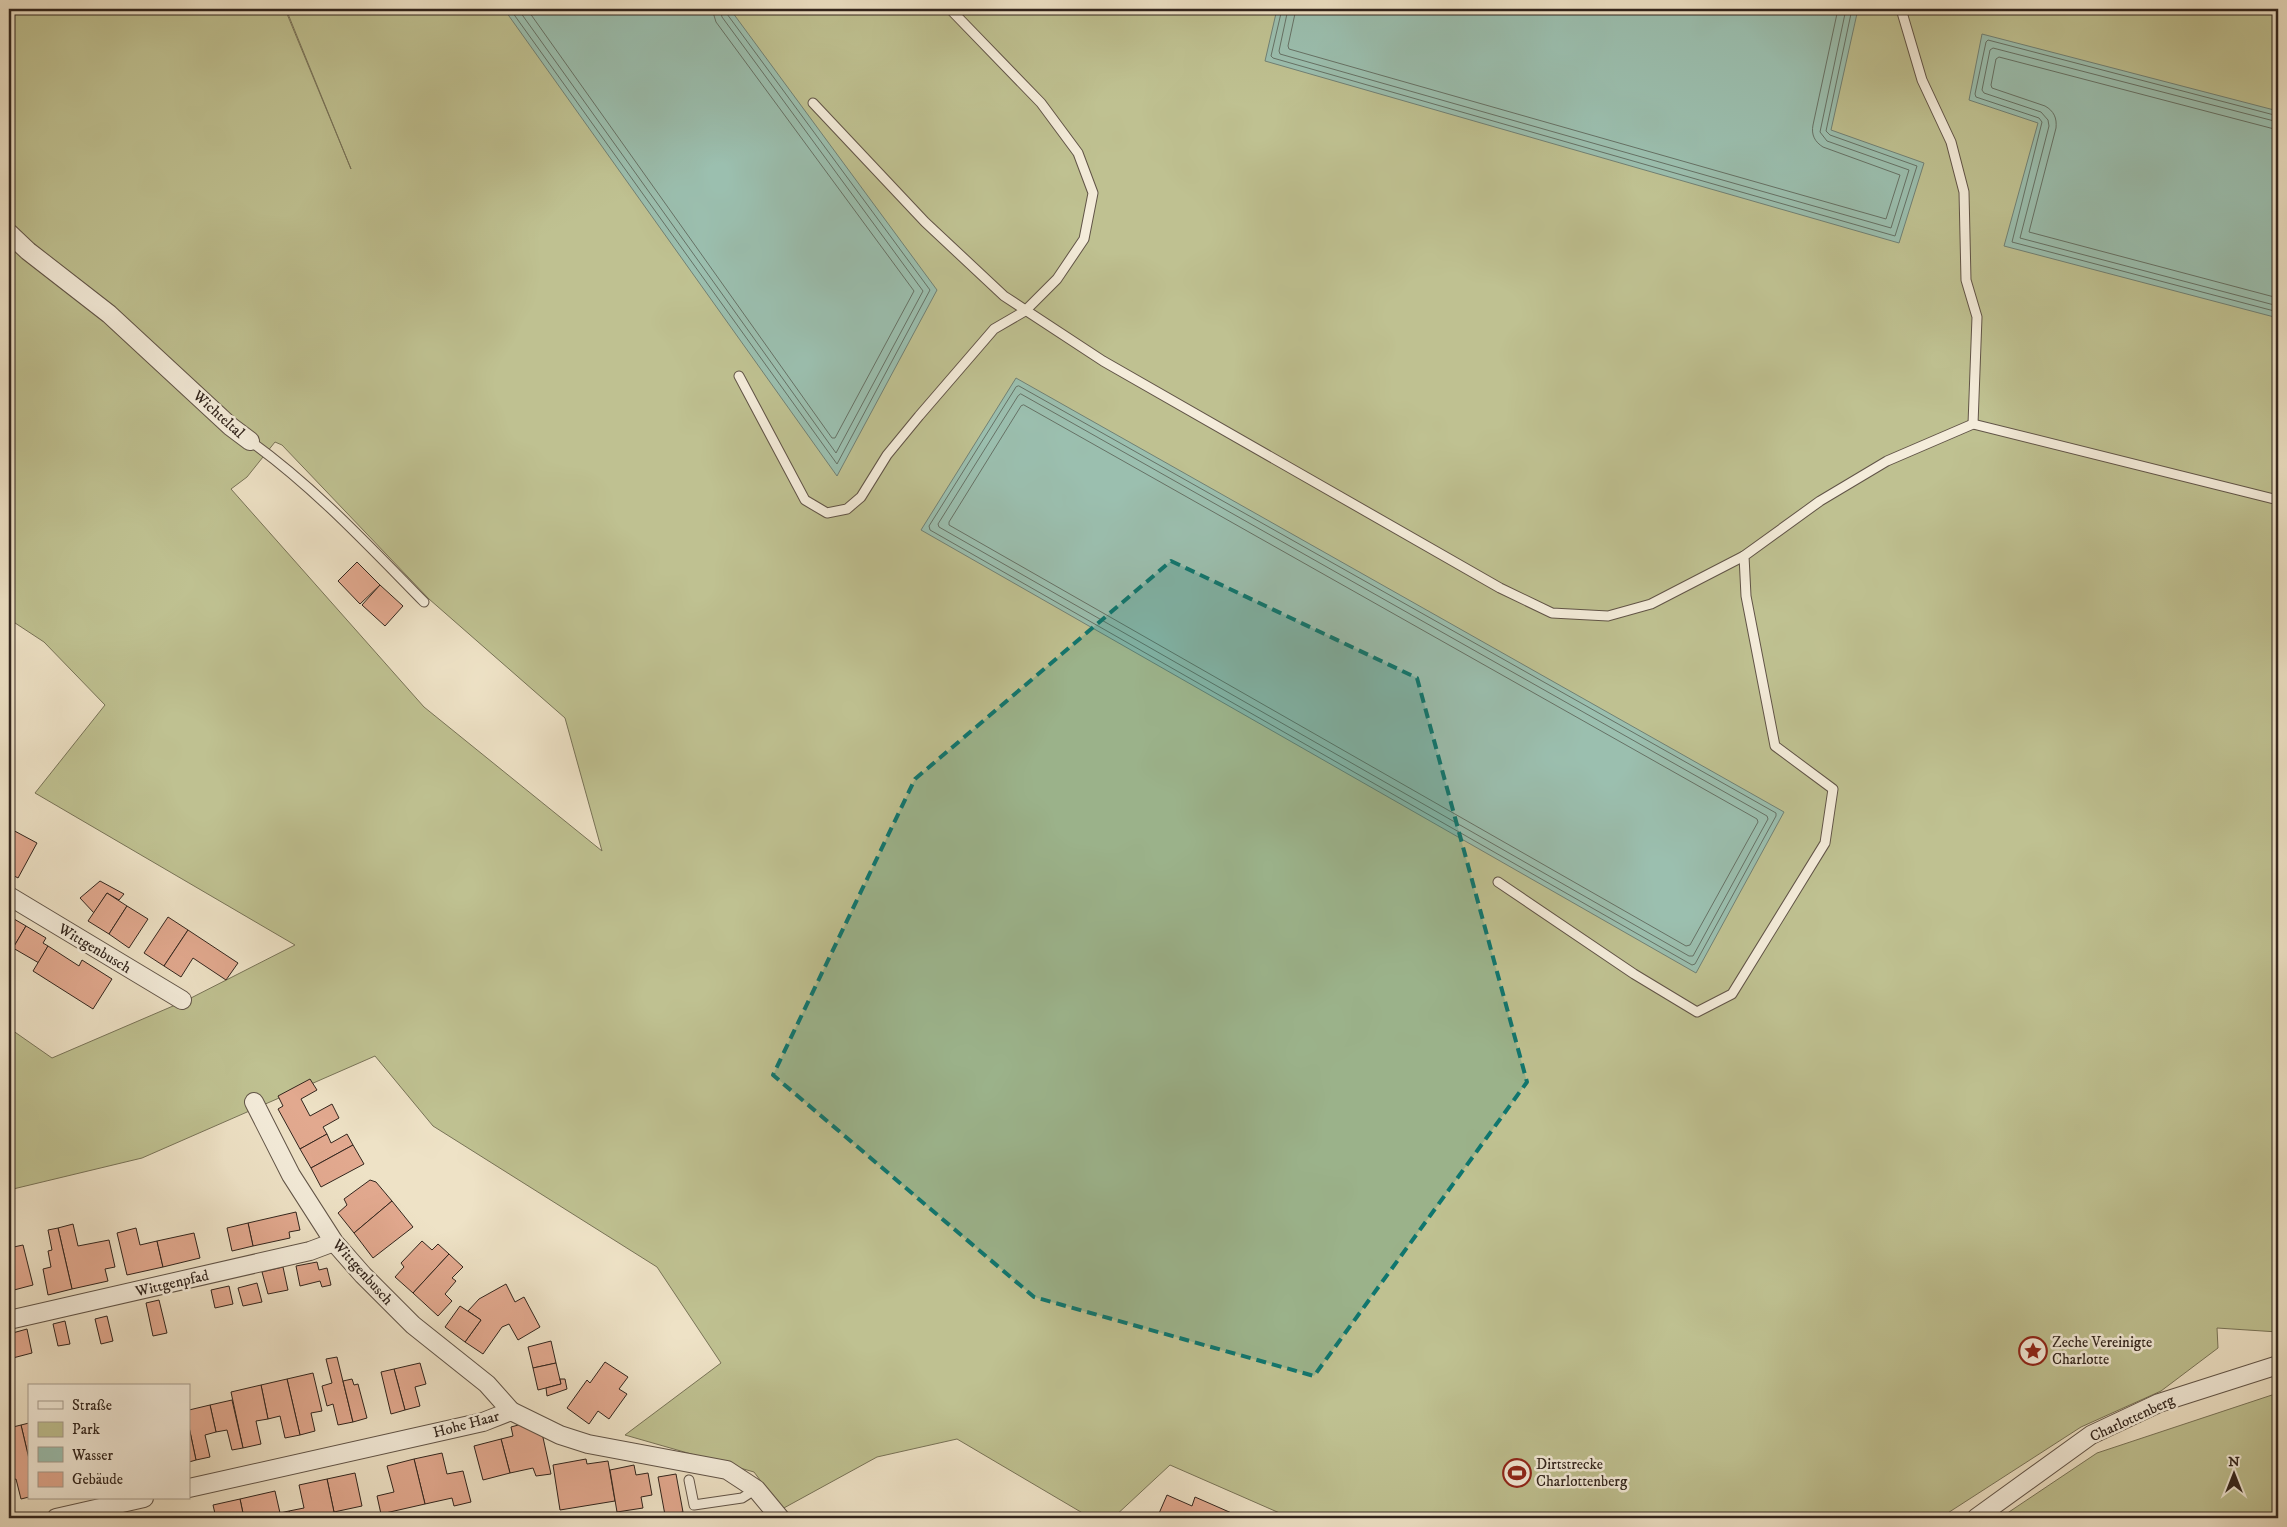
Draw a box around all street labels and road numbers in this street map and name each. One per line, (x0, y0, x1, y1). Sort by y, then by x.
street label: Wichteltal (188, 386, 249, 443)
street label: Wittgenbusch (54, 919, 135, 978)
street label: Wittgenbusch (327, 1235, 397, 1309)
street label: Wittgenpfad (133, 1266, 211, 1301)
street label: Charlottenberg (2087, 1390, 2178, 1446)
street label: Hohe Haar (431, 1406, 502, 1442)

